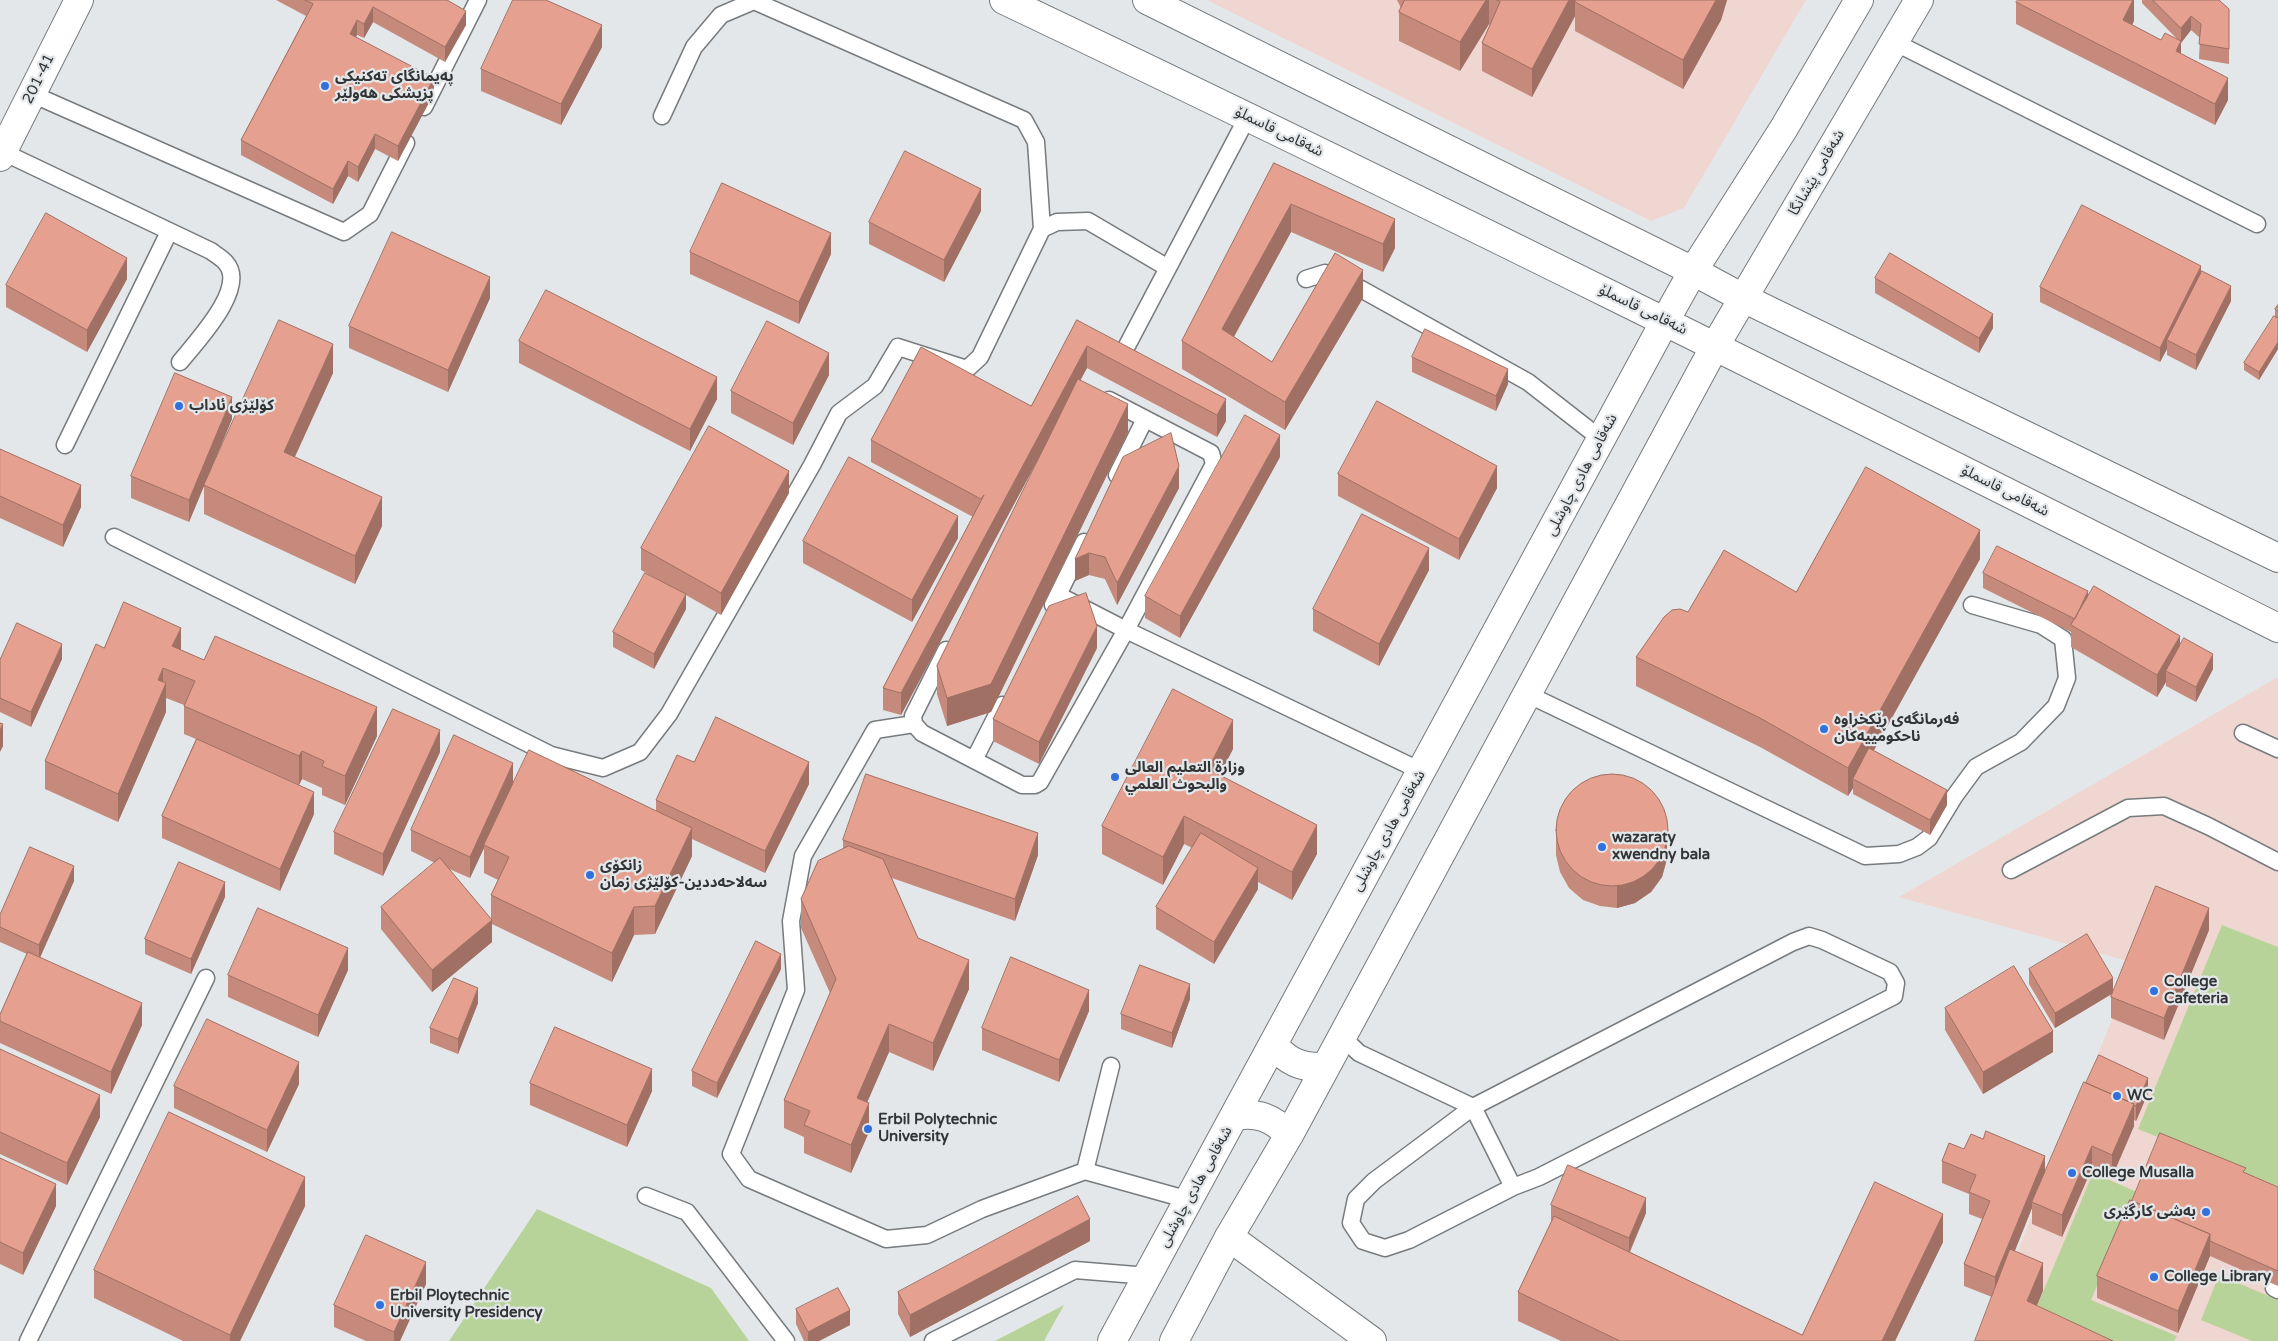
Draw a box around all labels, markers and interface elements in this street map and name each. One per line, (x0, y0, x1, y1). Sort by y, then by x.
street label: 201-41 (19, 51, 59, 107)
place label: پەیمانگای تەکنیکی پزیشکی هەولێر (335, 68, 454, 103)
marker: پەیمانگای تەکنیکی پزیشکی هەولێر (319, 80, 331, 92)
street label: شەقامی قاسملۆ (1232, 103, 1326, 161)
street label: شەقامی پێشانگا (1785, 127, 1849, 219)
street label: شەقامی قاسملۆ (1596, 281, 1690, 339)
place label: کۆلێژی ئاداب (189, 397, 274, 415)
marker: کۆلێژی ئاداب (173, 400, 185, 412)
street label: شەقامی هادی چاوشلی (1542, 411, 1622, 539)
street label: شەقامی قاسملۆ (1958, 461, 2052, 521)
place label: فەرمانگەی ڕێکخراوە ناحکومییەکان (1834, 711, 1959, 746)
marker: فەرمانگەی ڕێکخراوە ناحکومییەکان (1818, 723, 1830, 735)
place label: وزارة التعليم العالى والبحوث العلمي (1125, 759, 1245, 794)
street label: شەقامی هادی چاوشلی (1348, 767, 1430, 895)
marker: وزارة التعليم العالى والبحوث العلمي (1109, 771, 1121, 783)
place label: wazaraty xwendny bala (1612, 829, 1710, 864)
marker: wazaraty xwendny bala (1596, 841, 1608, 853)
place label: زانکۆی سەلاحەددین-کۆلێژی زمان (600, 857, 767, 892)
marker: زانکۆی سەلاحەددین-کۆلێژی زمان (584, 869, 596, 881)
place label: College Cafeteria (2164, 973, 2228, 1008)
marker: College Cafeteria (2148, 985, 2160, 997)
place label: WC (2127, 1087, 2153, 1105)
marker: WC (2111, 1090, 2123, 1102)
place label: Erbil Polytechnic University (878, 1111, 997, 1146)
marker: Erbil Polytechnic University (862, 1123, 874, 1135)
street label: شەقامی هادی چاوشلی (1155, 1123, 1237, 1251)
place label: College Musalla (2082, 1164, 2194, 1182)
marker: College Musalla (2066, 1167, 2078, 1179)
place label: بەشی کارگێری (2104, 1203, 2196, 1221)
marker: بەشی کارگێری (2200, 1206, 2212, 1218)
place label: College Library (2164, 1268, 2271, 1286)
marker: College Library (2148, 1271, 2160, 1283)
place label: Erbil Ploytechnic University Presidency (390, 1287, 543, 1322)
marker: Erbil Ploytechnic University Presidency (374, 1299, 386, 1311)

